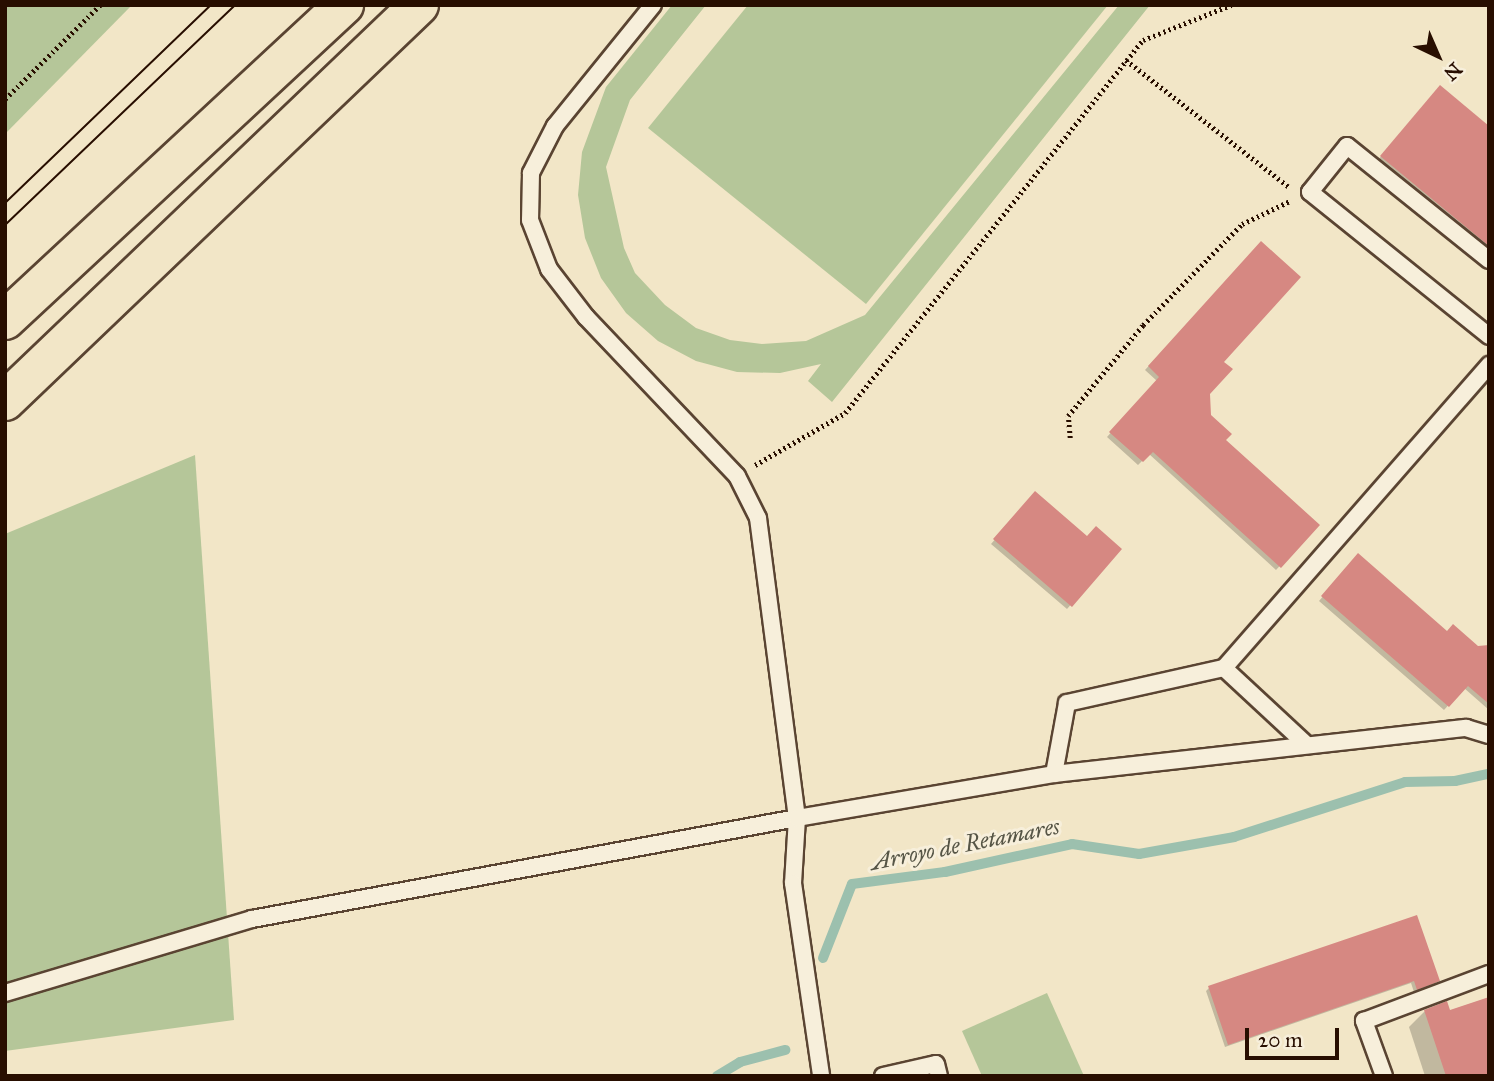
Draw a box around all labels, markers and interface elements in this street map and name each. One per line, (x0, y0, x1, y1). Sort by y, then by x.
north arrow (1403, 21, 1473, 91)
text: N (1439, 58, 1467, 85)
water label: Arroyo de Retamares (868, 812, 1062, 876)
scale bar (1249, 1014, 1344, 1058)
text: 20 m (1258, 1027, 1303, 1053)

